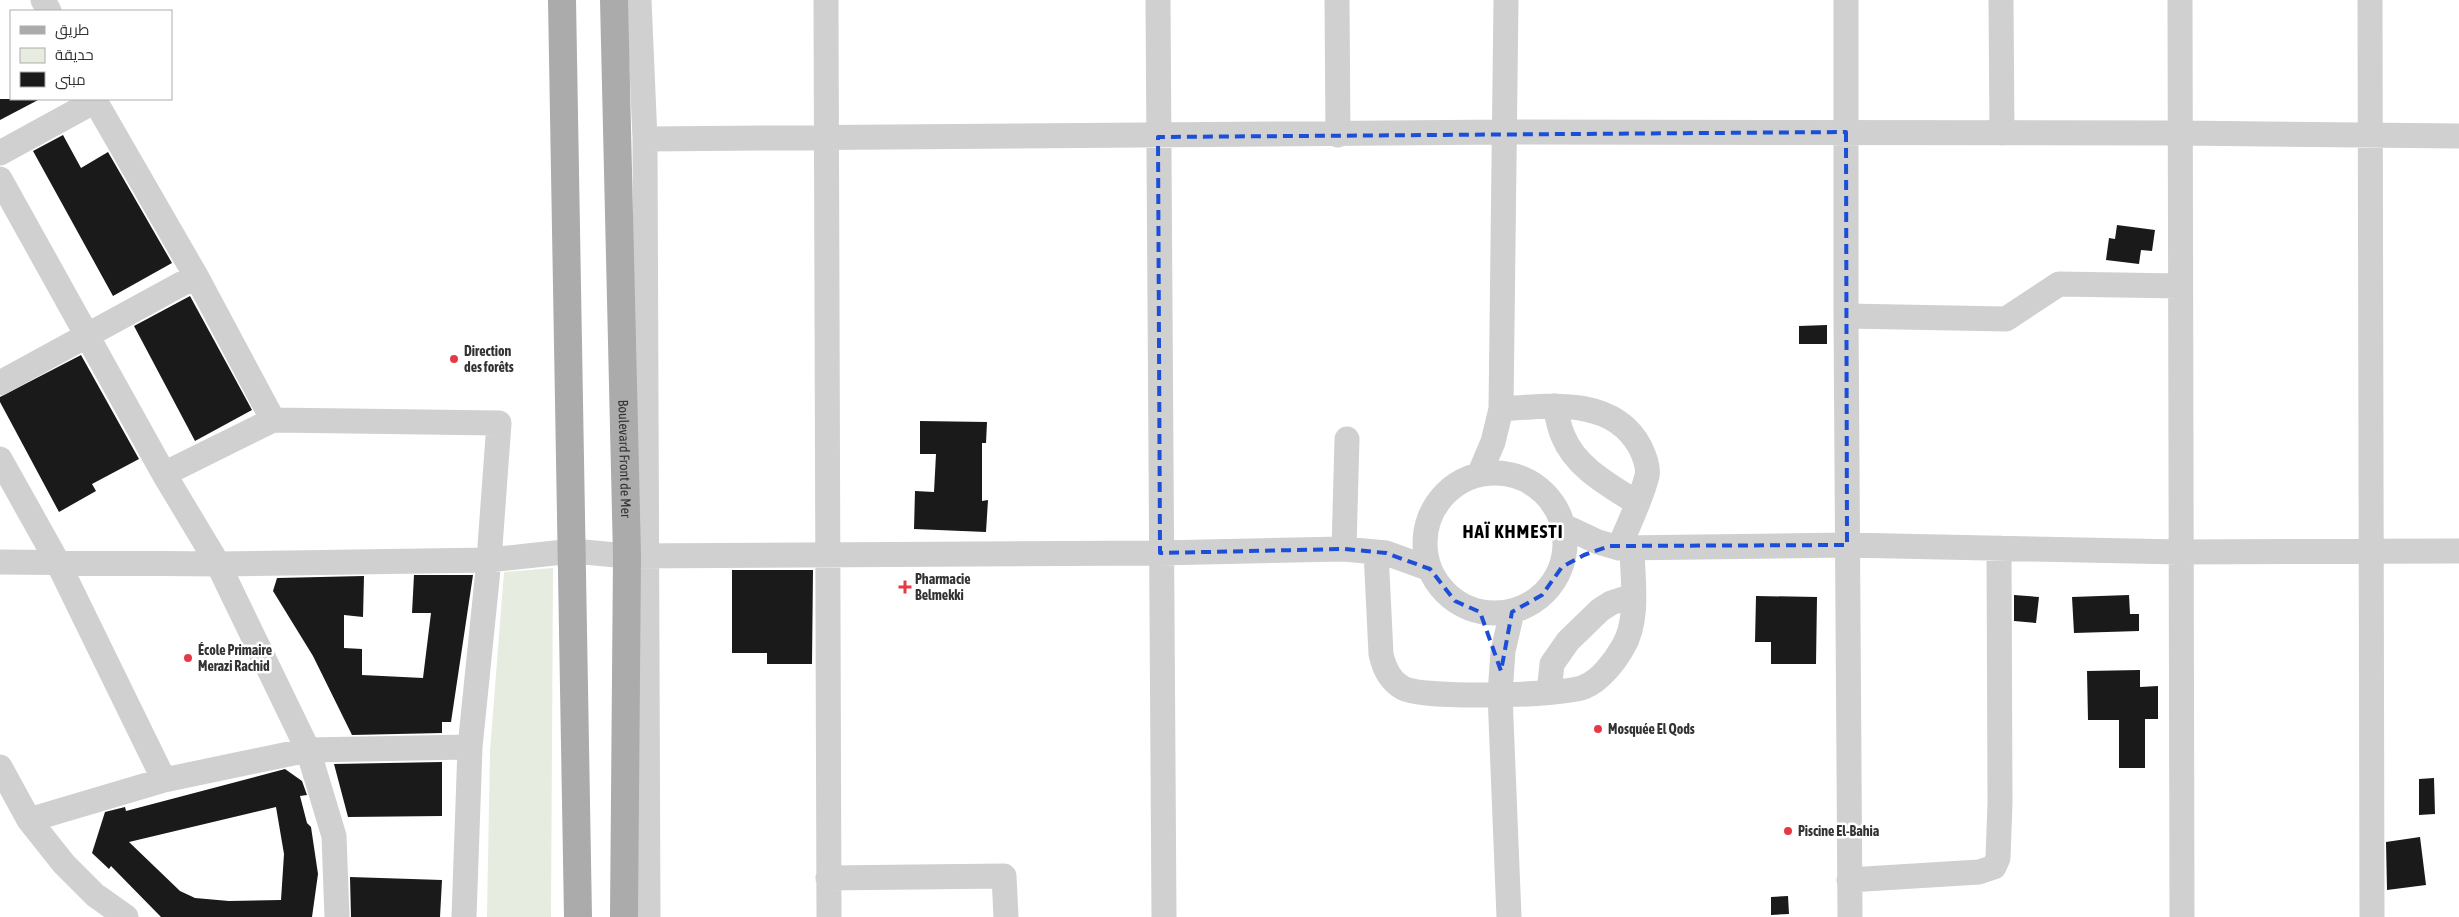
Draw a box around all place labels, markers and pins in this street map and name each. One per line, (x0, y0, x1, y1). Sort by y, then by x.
place label: Direction des forêts (464, 343, 514, 375)
marker: Direction des forêts (448, 353, 460, 365)
place label: Pharmacie Belmekki (915, 571, 971, 603)
marker: Pharmacie Belmekki (899, 581, 911, 593)
place label: École Primaire Merazi Rachid (198, 642, 272, 674)
marker: École Primaire Merazi Rachid (182, 652, 194, 664)
place label: Mosquée El Qods (1608, 721, 1695, 737)
marker: Mosquée El Qods (1592, 723, 1604, 735)
place label: Piscine El-Bahia (1798, 823, 1880, 839)
marker: Piscine El-Bahia (1782, 825, 1794, 837)

